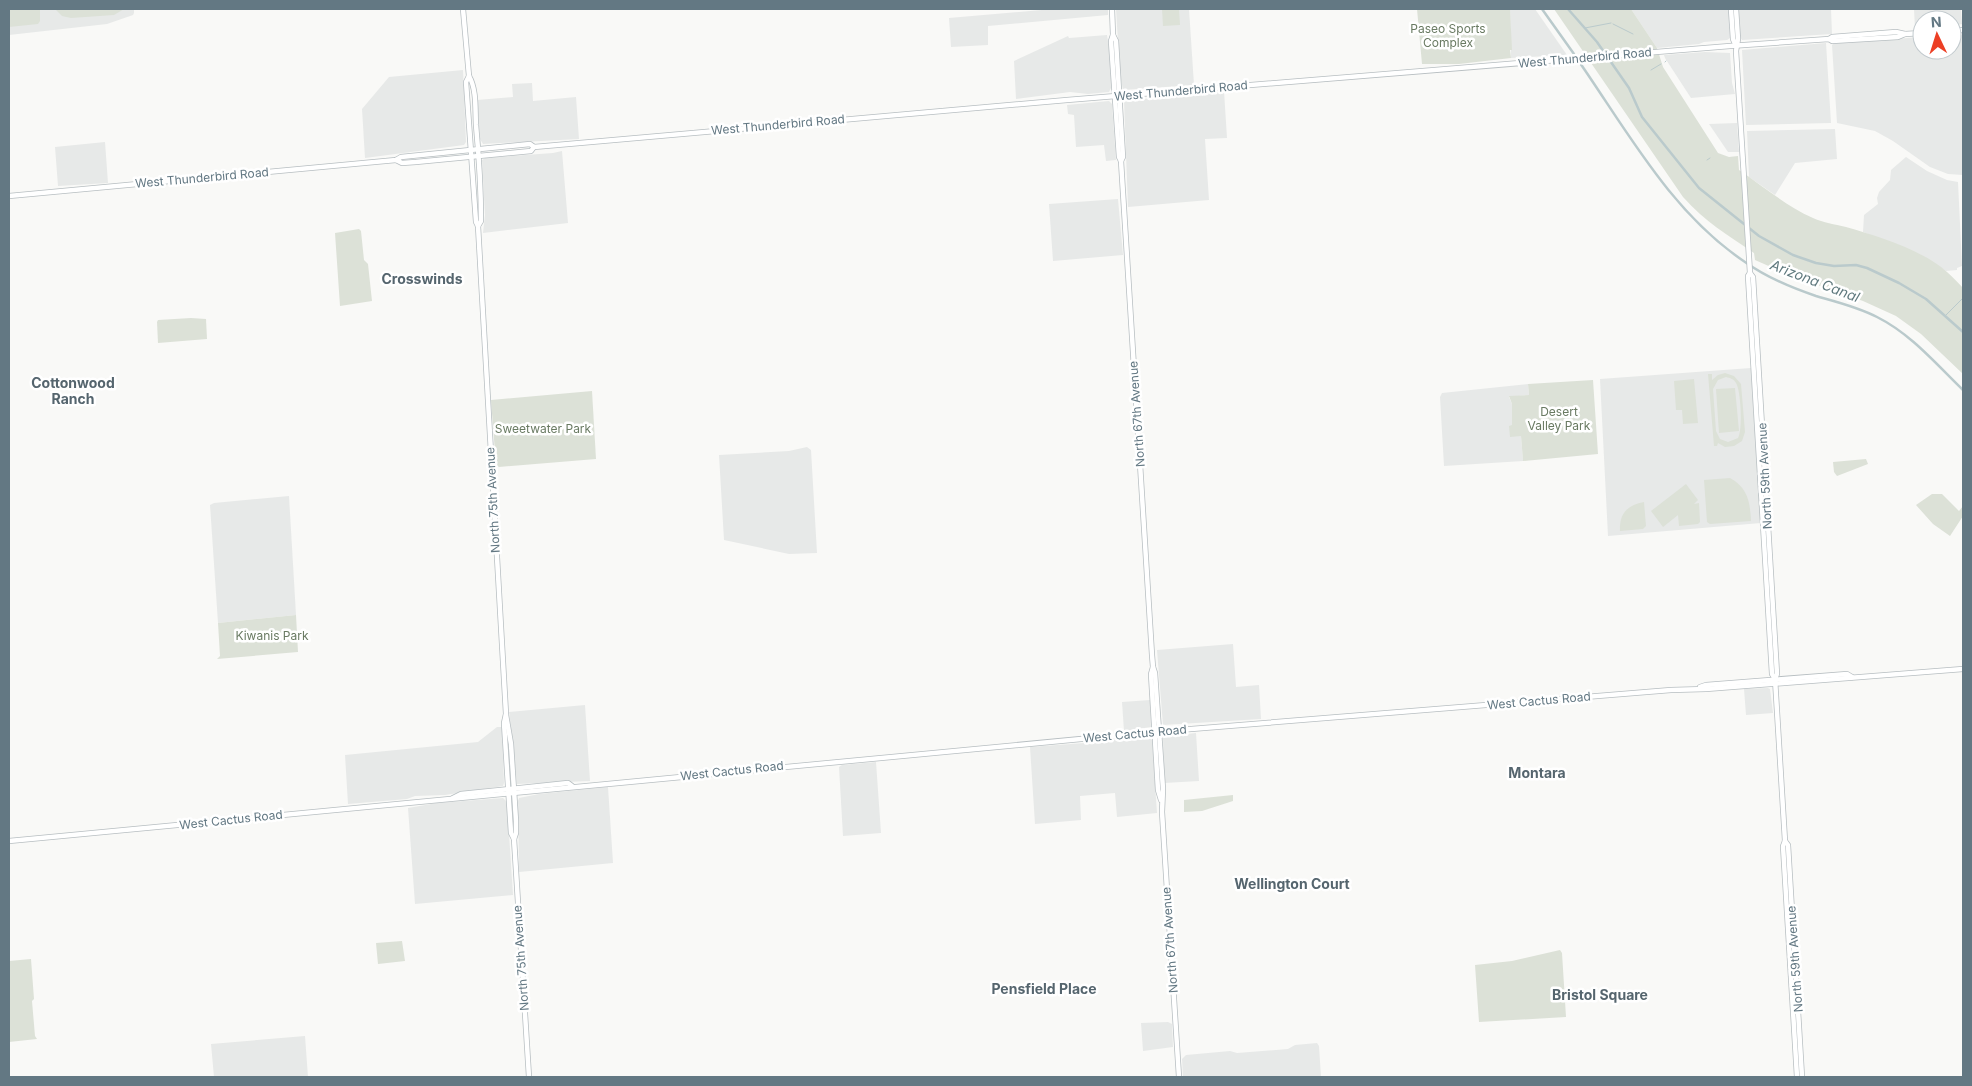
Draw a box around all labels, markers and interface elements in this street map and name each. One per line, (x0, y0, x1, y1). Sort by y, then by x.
north arrow (1912, 10, 1962, 60)
text: N (1930, 13, 1942, 30)
park label: Paseo Sports Complex (1410, 21, 1486, 50)
street label: West Thunderbird Road (1517, 44, 1652, 71)
street label: West Thunderbird Road (1113, 77, 1248, 104)
street label: West Thunderbird Road (710, 111, 845, 138)
street label: West Thunderbird Road (134, 164, 269, 191)
water label: Arizona Canal (1767, 255, 1863, 306)
district label: Crosswinds (381, 270, 463, 287)
street label: North 67th Avenue (1125, 361, 1148, 467)
district label: Cottonwood Ranch (31, 374, 115, 407)
park label: Desert Valley Park (1528, 404, 1591, 433)
park label: Sweetwater Park (495, 421, 592, 436)
street label: North 59th Avenue (1754, 422, 1775, 530)
street label: North 75th Avenue (482, 447, 503, 553)
park label: Kiwanis Park (235, 628, 309, 643)
street label: West Cactus Road (1487, 689, 1591, 713)
street label: West Cactus Road (1083, 722, 1187, 746)
street label: West Cactus Road (680, 758, 784, 783)
district label: Montara (1508, 764, 1566, 781)
street label: West Cactus Road (179, 807, 283, 832)
district label: Wellington Court (1234, 875, 1350, 892)
street label: North 67th Avenue (1158, 887, 1181, 993)
street label: North 75th Avenue (509, 905, 532, 1011)
street label: North 59th Avenue (1783, 905, 1806, 1013)
district label: Pensfield Place (991, 980, 1097, 997)
district label: Bristol Square (1552, 986, 1648, 1003)

